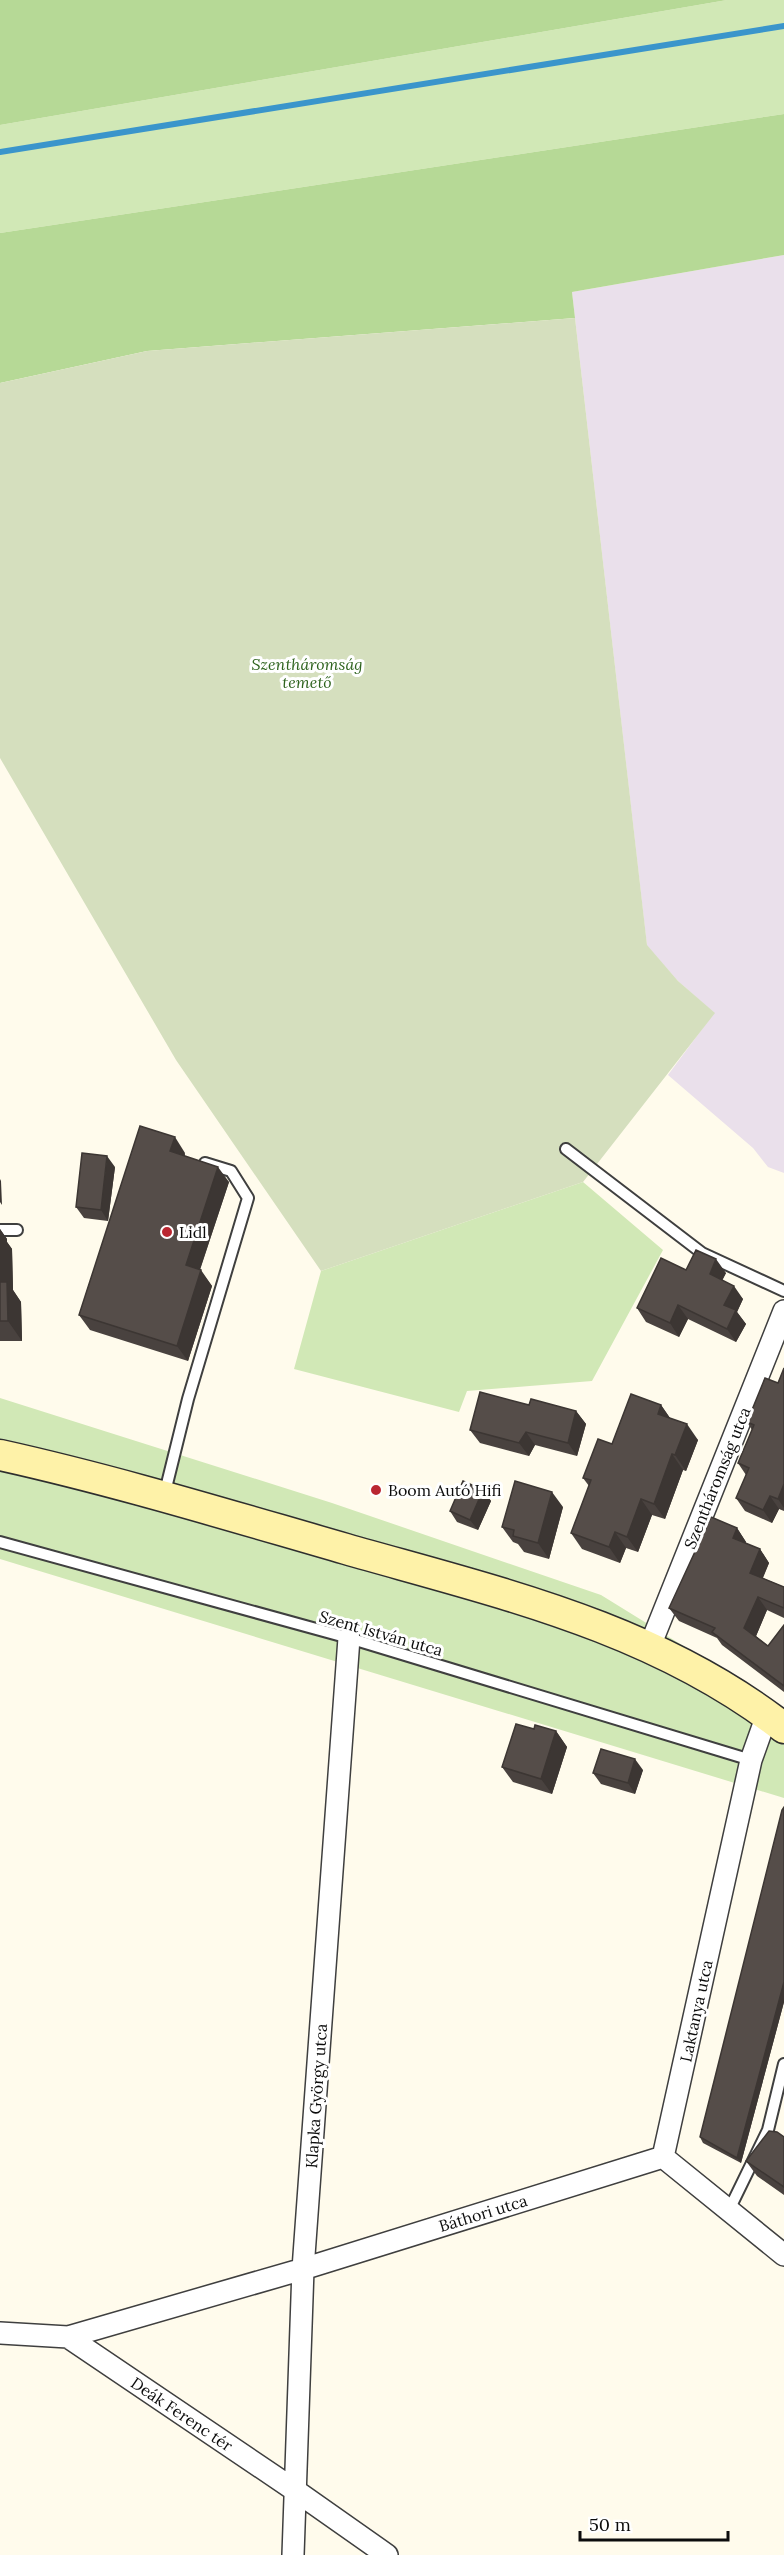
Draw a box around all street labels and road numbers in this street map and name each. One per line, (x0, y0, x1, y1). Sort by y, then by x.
street label: Szentháromság utca (679, 1404, 755, 1552)
street label: Szent István utca (317, 1606, 445, 1660)
street label: Laktanya utca (675, 1958, 717, 2064)
street label: Klapka György utca (301, 2023, 331, 2169)
street label: Báthori utca (436, 2190, 530, 2236)
street label: Deák Ferenc tér (127, 2373, 237, 2455)

